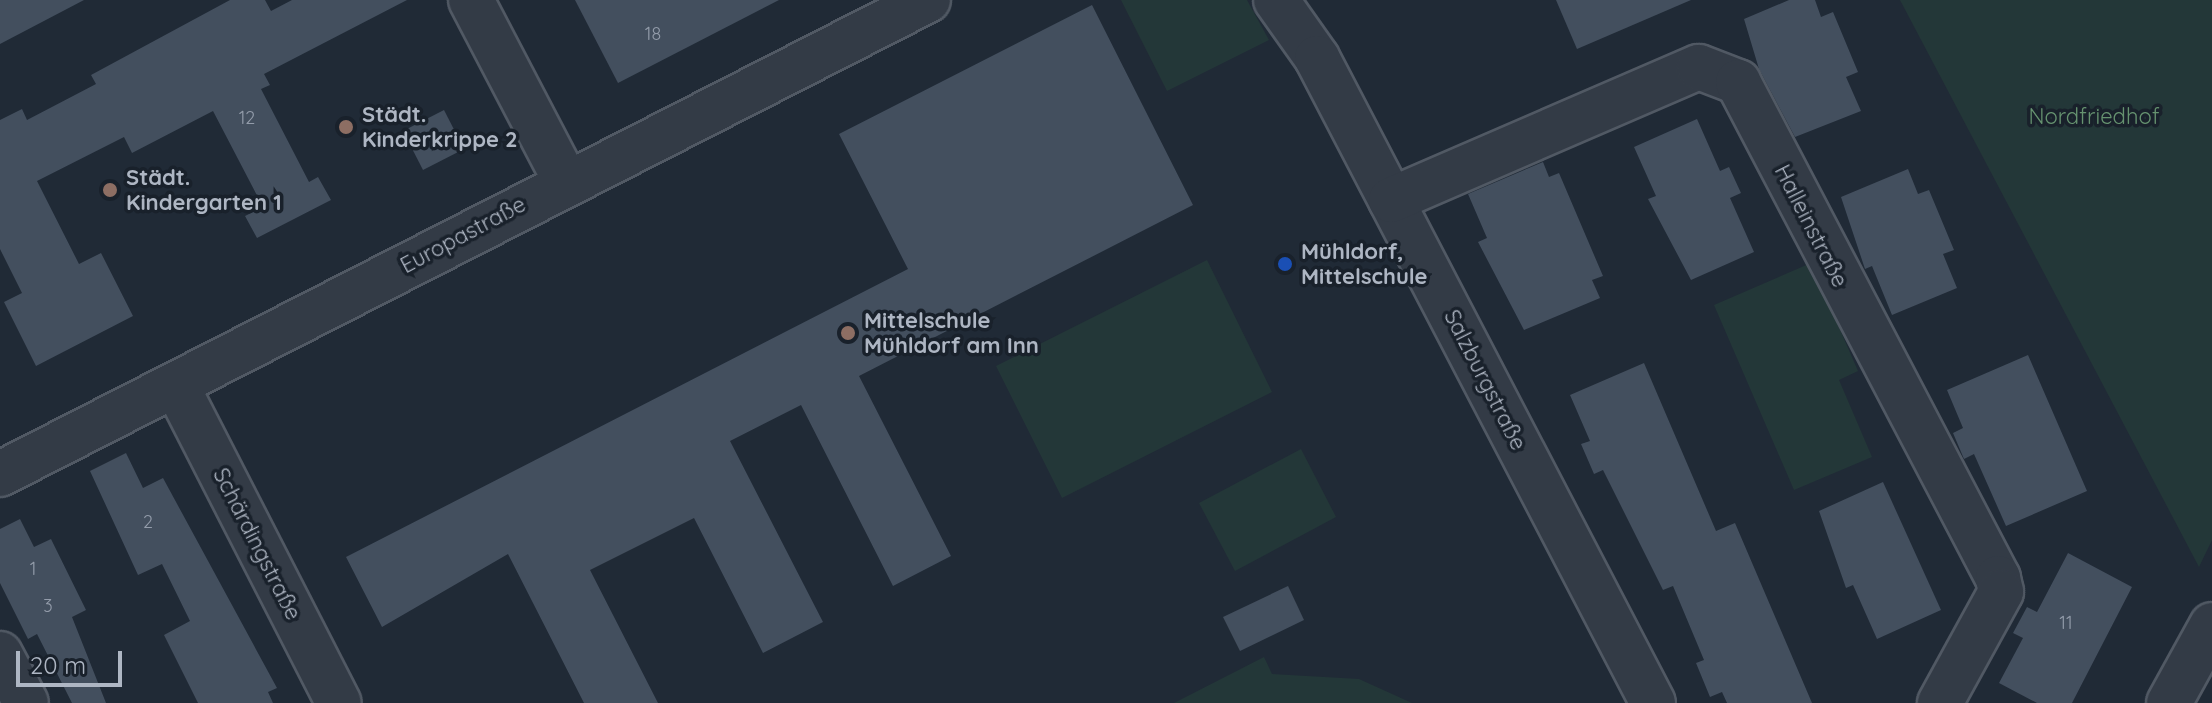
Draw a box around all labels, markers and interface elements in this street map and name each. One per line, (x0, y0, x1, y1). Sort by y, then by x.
house number: 18 (645, 23, 661, 45)
place label: Städt. Kinderkrippe 2 (362, 101, 518, 152)
park label: Nordfriedhof (2028, 104, 2160, 130)
house number: 12 (239, 107, 255, 129)
marker: Städt. Kinderkrippe 2 (337, 118, 355, 136)
street label: Halleinstraße (1769, 160, 1853, 292)
place label: Städt. Kindergarten 1 (126, 164, 282, 216)
marker: Städt. Kindergarten 1 (101, 181, 119, 199)
street label: Europastraße (396, 191, 530, 279)
place label: Mühldorf, Mittelschule (1301, 238, 1428, 290)
marker: Mühldorf, Mittelschule (1276, 255, 1294, 273)
street label: Salzburgstraße (1438, 305, 1532, 455)
place label: Mittelschule Mühldorf am Inn (864, 307, 1039, 358)
marker: Mittelschule Mühldorf am Inn (839, 324, 857, 342)
street label: Schärdingstraße (207, 464, 307, 624)
house number: 2 (143, 511, 153, 533)
house number: 1 (30, 558, 36, 580)
house number: 3 (43, 595, 53, 617)
house number: 11 (2059, 612, 2073, 634)
scale bar (20, 635, 126, 685)
text: 20 m (30, 650, 86, 680)

